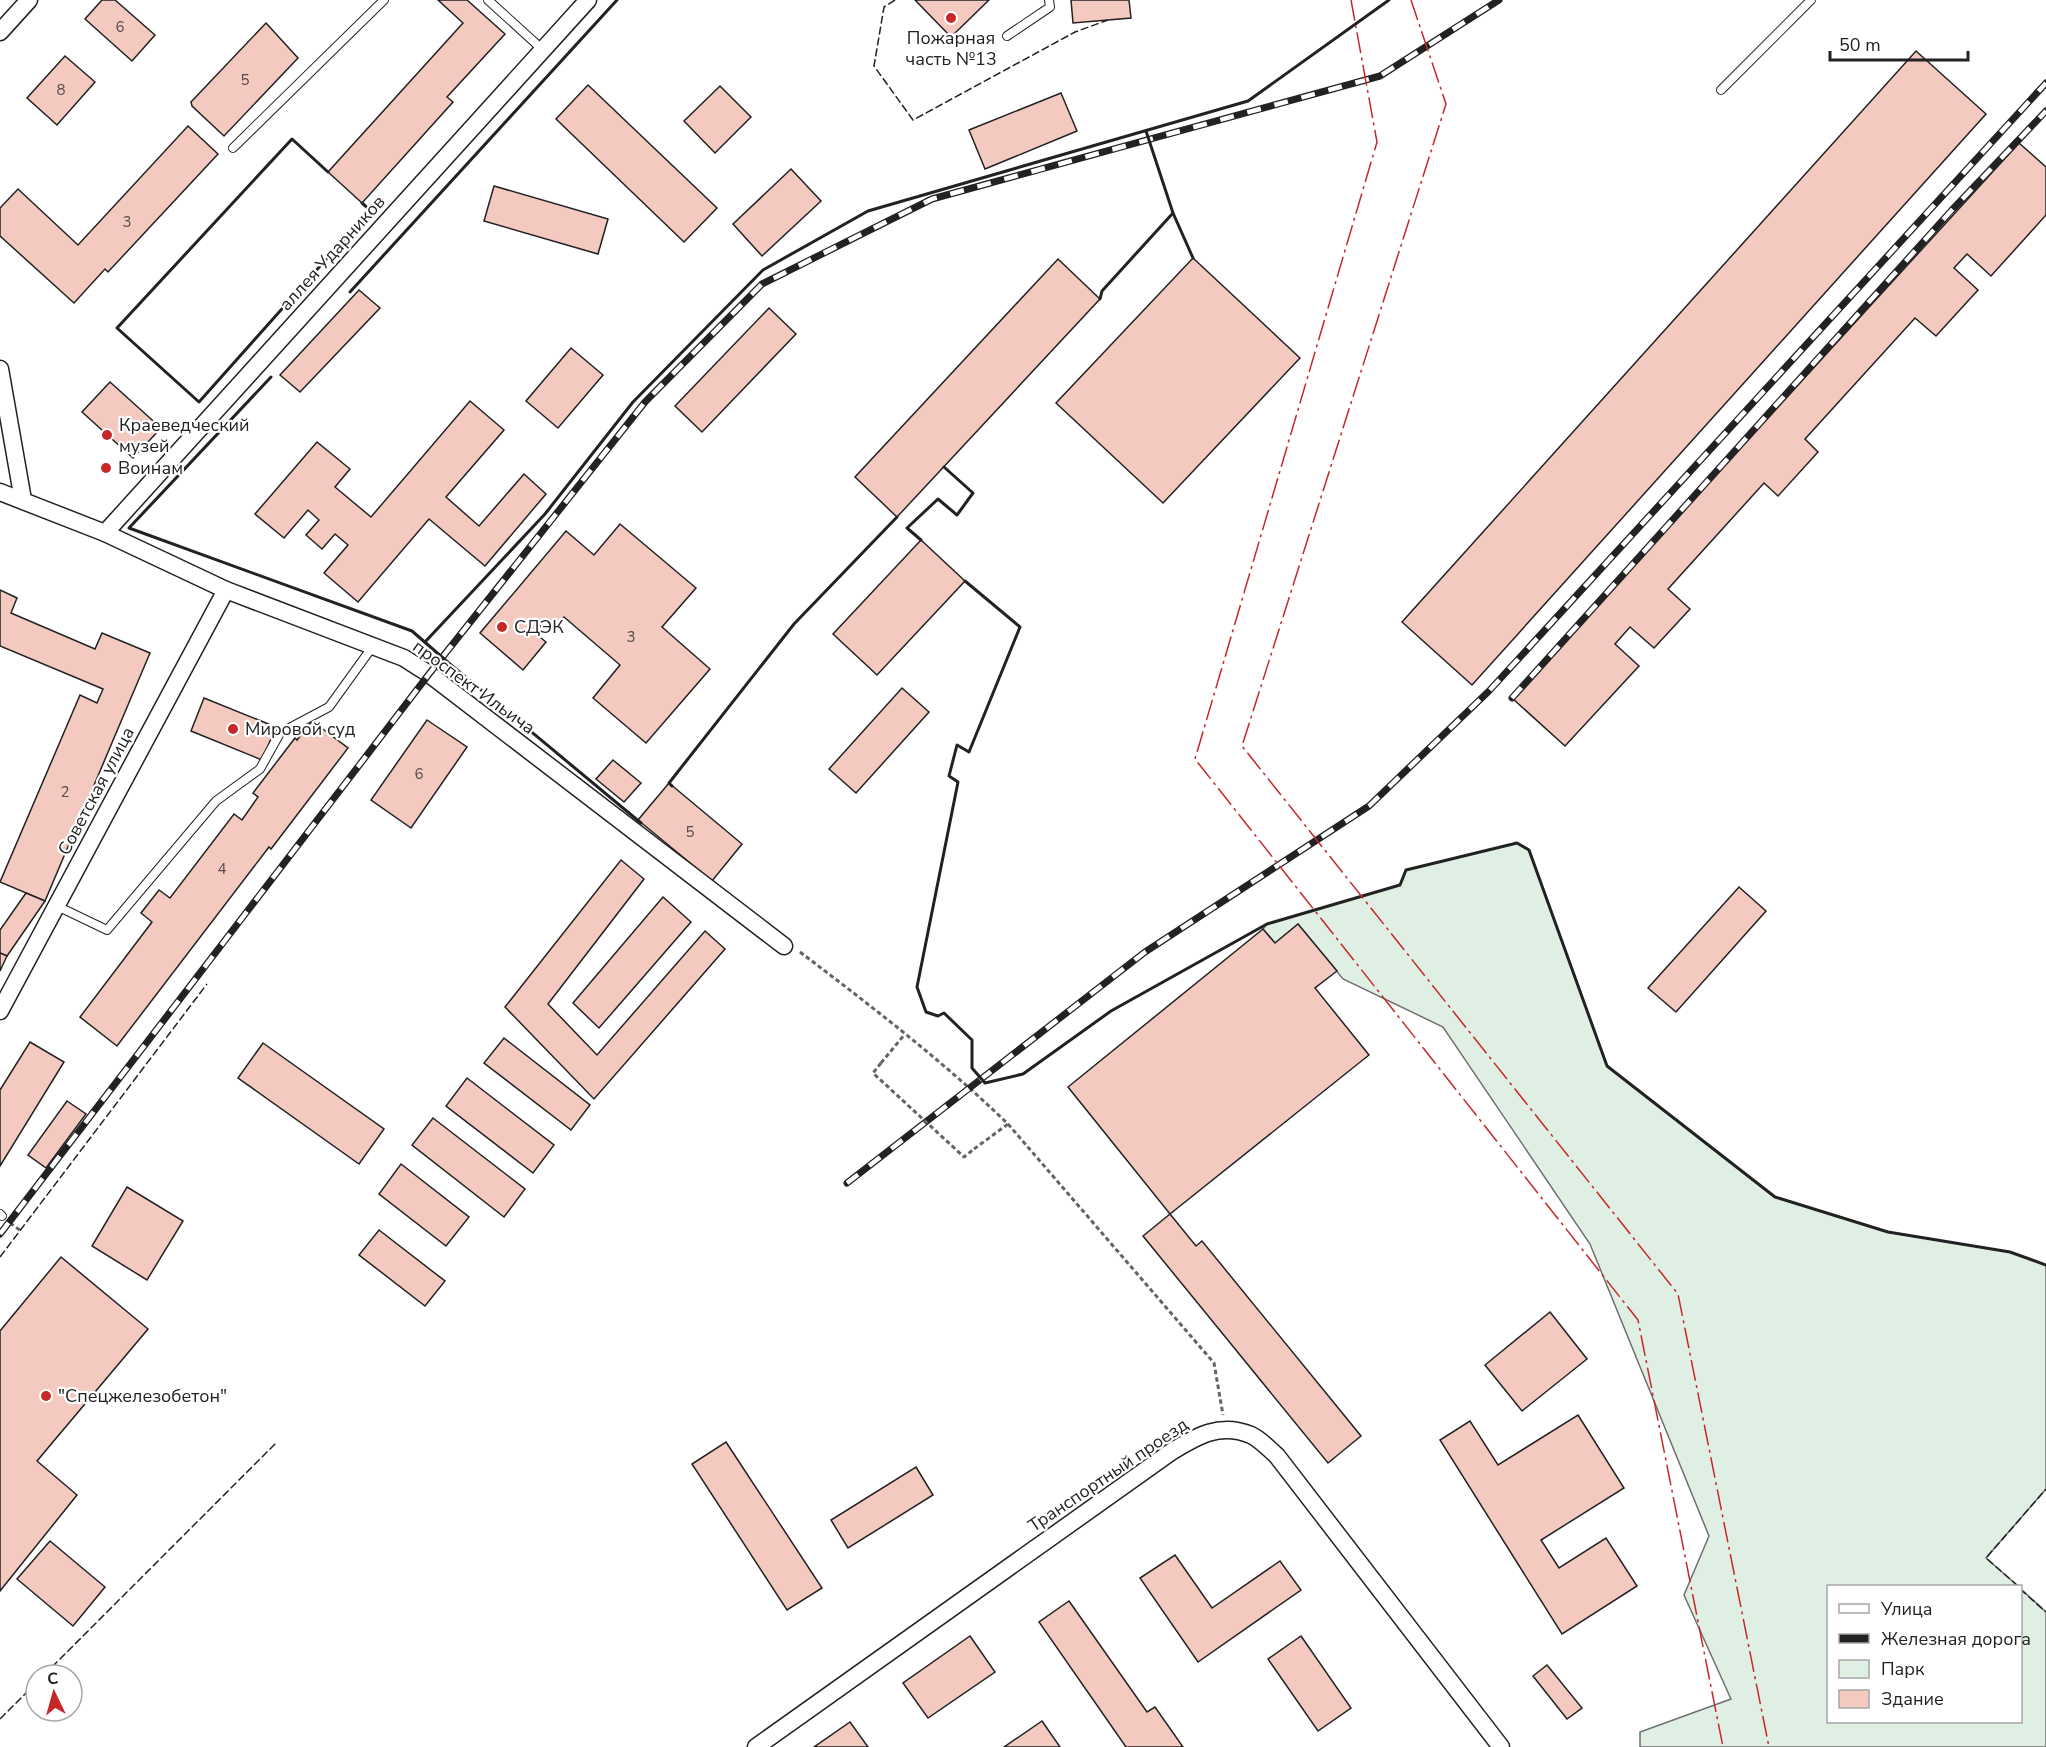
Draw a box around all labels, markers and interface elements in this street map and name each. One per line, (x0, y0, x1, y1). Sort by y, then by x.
marker: Пожарная часть №13 (944, 11, 958, 25)
house number: 6 (115, 17, 125, 37)
scale bar (1830, 24, 1968, 62)
place label: Пожарная часть №13 (905, 26, 997, 71)
text: 50 m (1839, 33, 1881, 57)
house number: 5 (240, 70, 250, 90)
house number: 8 (56, 80, 66, 100)
street label: аллея Ударников (274, 190, 390, 316)
house number: 3 (122, 212, 132, 232)
place label: Краеведческий музей (119, 413, 250, 458)
marker: Краеведческий музей (100, 428, 114, 442)
place label: Воинам (118, 456, 183, 480)
marker: Воинам (99, 461, 113, 475)
place label: СДЭК (514, 615, 564, 639)
marker: СДЭК (495, 620, 509, 634)
house number: 3 (626, 627, 636, 647)
street label: проспект Ильича (408, 634, 540, 740)
place label: Мировой суд (245, 717, 356, 741)
marker: Мировой суд (226, 722, 240, 736)
street label: Советская улица (52, 723, 140, 859)
house number: 6 (414, 764, 424, 784)
house number: 2 (60, 782, 70, 802)
house number: 5 (685, 822, 695, 842)
house number: 4 (217, 859, 227, 879)
place label: "Спецжелезобетон" (58, 1384, 227, 1408)
marker: "Спецжелезобетон" (39, 1389, 53, 1403)
street label: Транспортный проезд (1023, 1412, 1193, 1538)
legend (1827, 1585, 2022, 1723)
text: Улица (1880, 1597, 1932, 1621)
text: Железная дорога (1881, 1627, 2031, 1651)
text: Парк (1881, 1657, 1925, 1681)
north arrow (24, 1663, 84, 1723)
text: С (46, 1668, 59, 1690)
text: Здание (1881, 1687, 1944, 1711)

